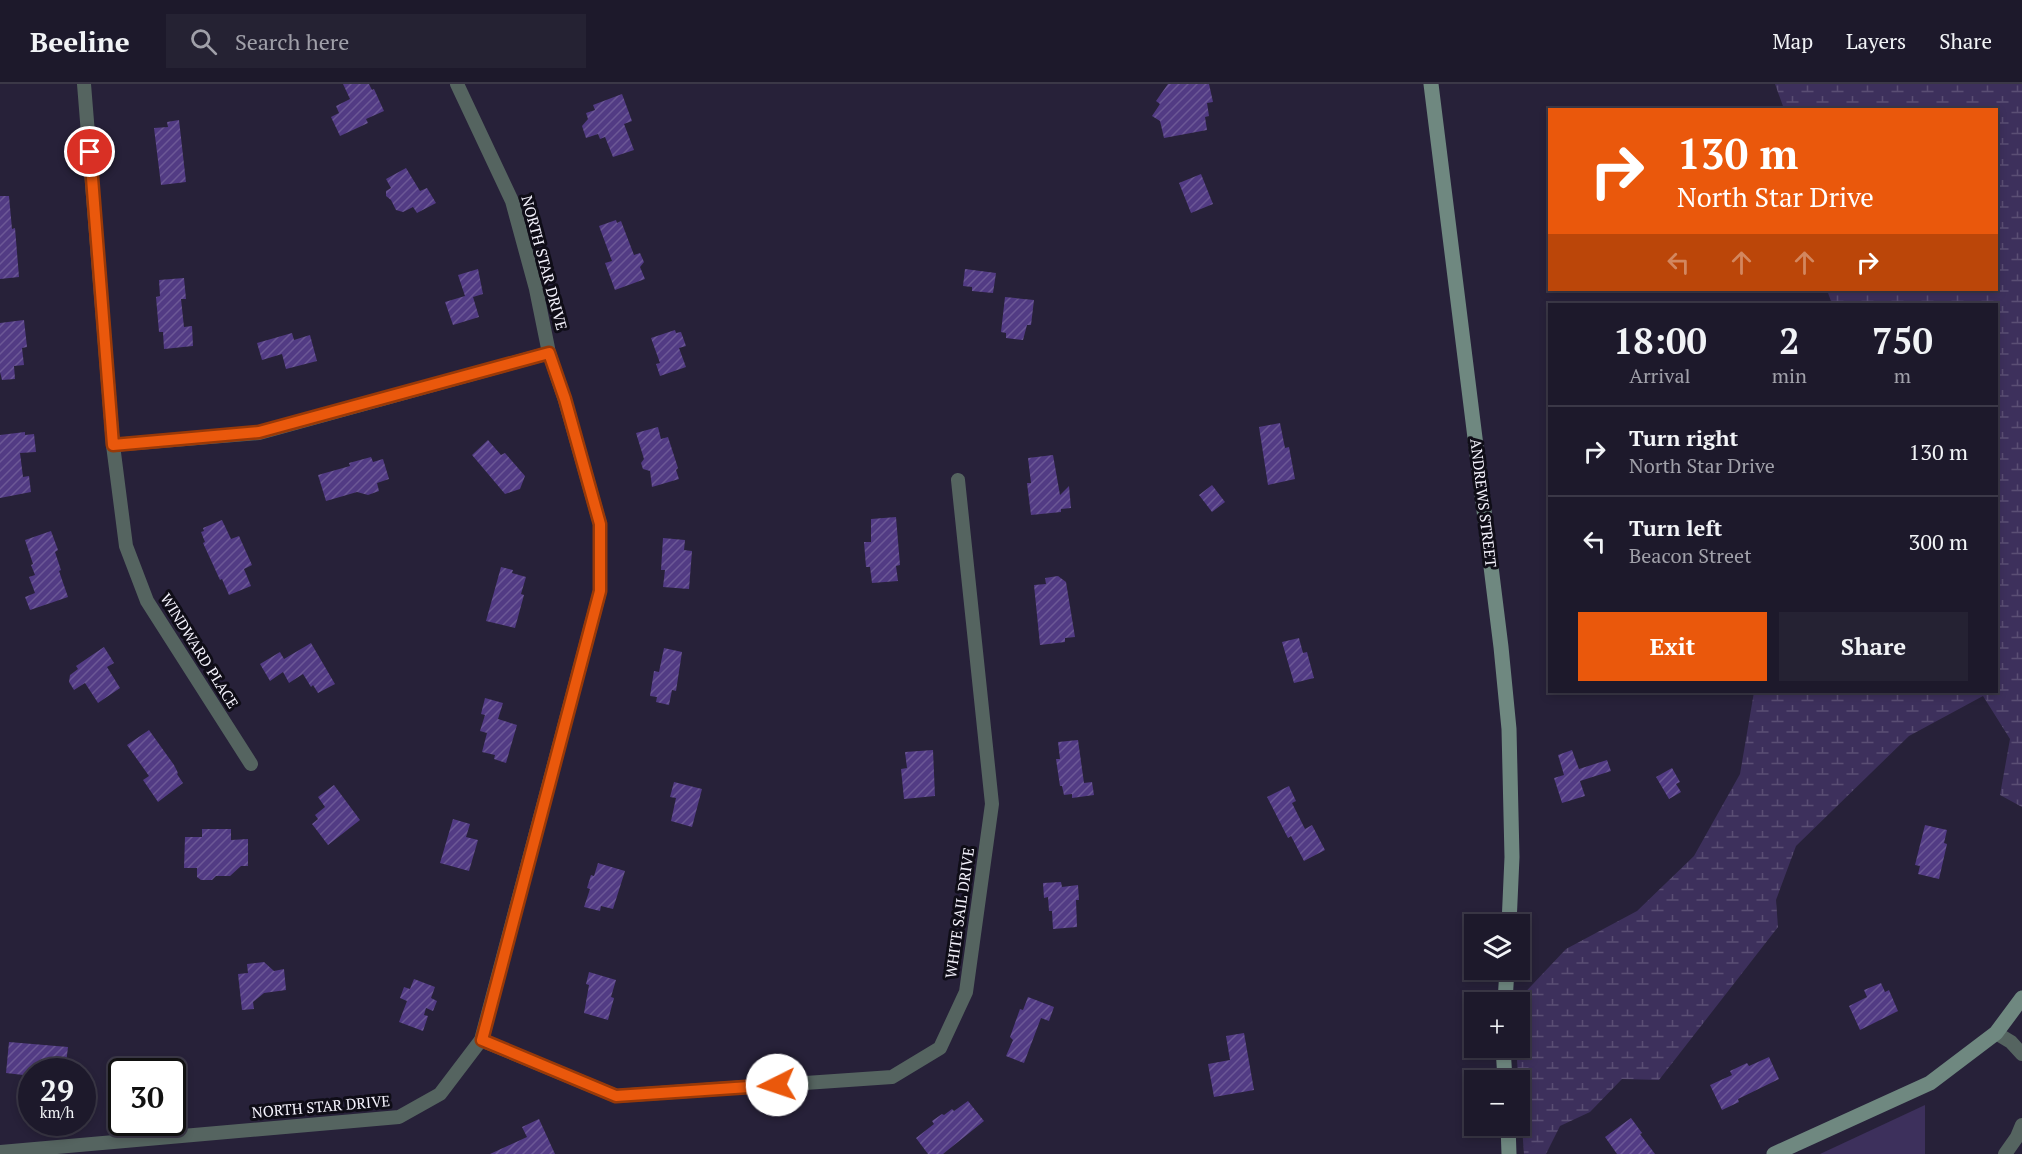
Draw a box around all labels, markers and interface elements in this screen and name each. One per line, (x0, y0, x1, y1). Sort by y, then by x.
search box (166, 14, 586, 68)
text: Beeline (30, 23, 130, 60)
icon: search (187, 25, 220, 58)
text: Search here (235, 27, 349, 56)
text: Map (1772, 27, 1813, 55)
text: Layers (1846, 27, 1906, 55)
text: Share (1939, 27, 1992, 55)
text: 130 m (1677, 125, 1798, 181)
pin (64, 126, 115, 177)
icon: right (1578, 132, 1656, 210)
icon: arrive (73, 135, 106, 168)
text: North Star Drive (1677, 179, 1874, 215)
street label: NORTH STAR DRIVE (517, 193, 573, 332)
icon: left (1662, 246, 1695, 279)
icon: ahead (1725, 246, 1758, 279)
icon: ahead (1788, 246, 1821, 279)
icon: right (1851, 246, 1884, 279)
text: 18:00 (1613, 317, 1707, 364)
text: 2 (1779, 317, 1800, 364)
text: 750 (1872, 317, 1933, 364)
text: Arrival (1629, 362, 1691, 389)
text: min (1772, 362, 1807, 389)
text: m (1894, 362, 1911, 389)
text: Turn right (1629, 423, 1738, 452)
icon: right (1578, 435, 1611, 468)
street label: ANDREWS STREET (1466, 437, 1502, 568)
text: 130 m (1908, 437, 1968, 466)
text: North Star Drive (1629, 452, 1775, 479)
text: Turn left (1629, 513, 1722, 542)
icon: left (1578, 525, 1611, 558)
text: 300 m (1908, 527, 1968, 556)
text: Beacon Street (1629, 542, 1752, 569)
street label: WINDWARD PLACE (156, 589, 243, 712)
button: Exit (1578, 612, 1767, 681)
button: Share (1779, 612, 1968, 681)
street label: WHITE SAIL DRIVE (940, 846, 978, 979)
map controls (1464, 914, 1530, 1136)
button: layers (1464, 914, 1530, 980)
button: + (1464, 992, 1530, 1058)
position arrow (745, 1053, 809, 1117)
speed limit sign: 30 (108, 1058, 186, 1136)
text: 29 (40, 1070, 74, 1110)
button: − (1464, 1070, 1530, 1136)
street label: NORTH STAR DRIVE (251, 1090, 391, 1122)
text: km/h (40, 1102, 74, 1122)

